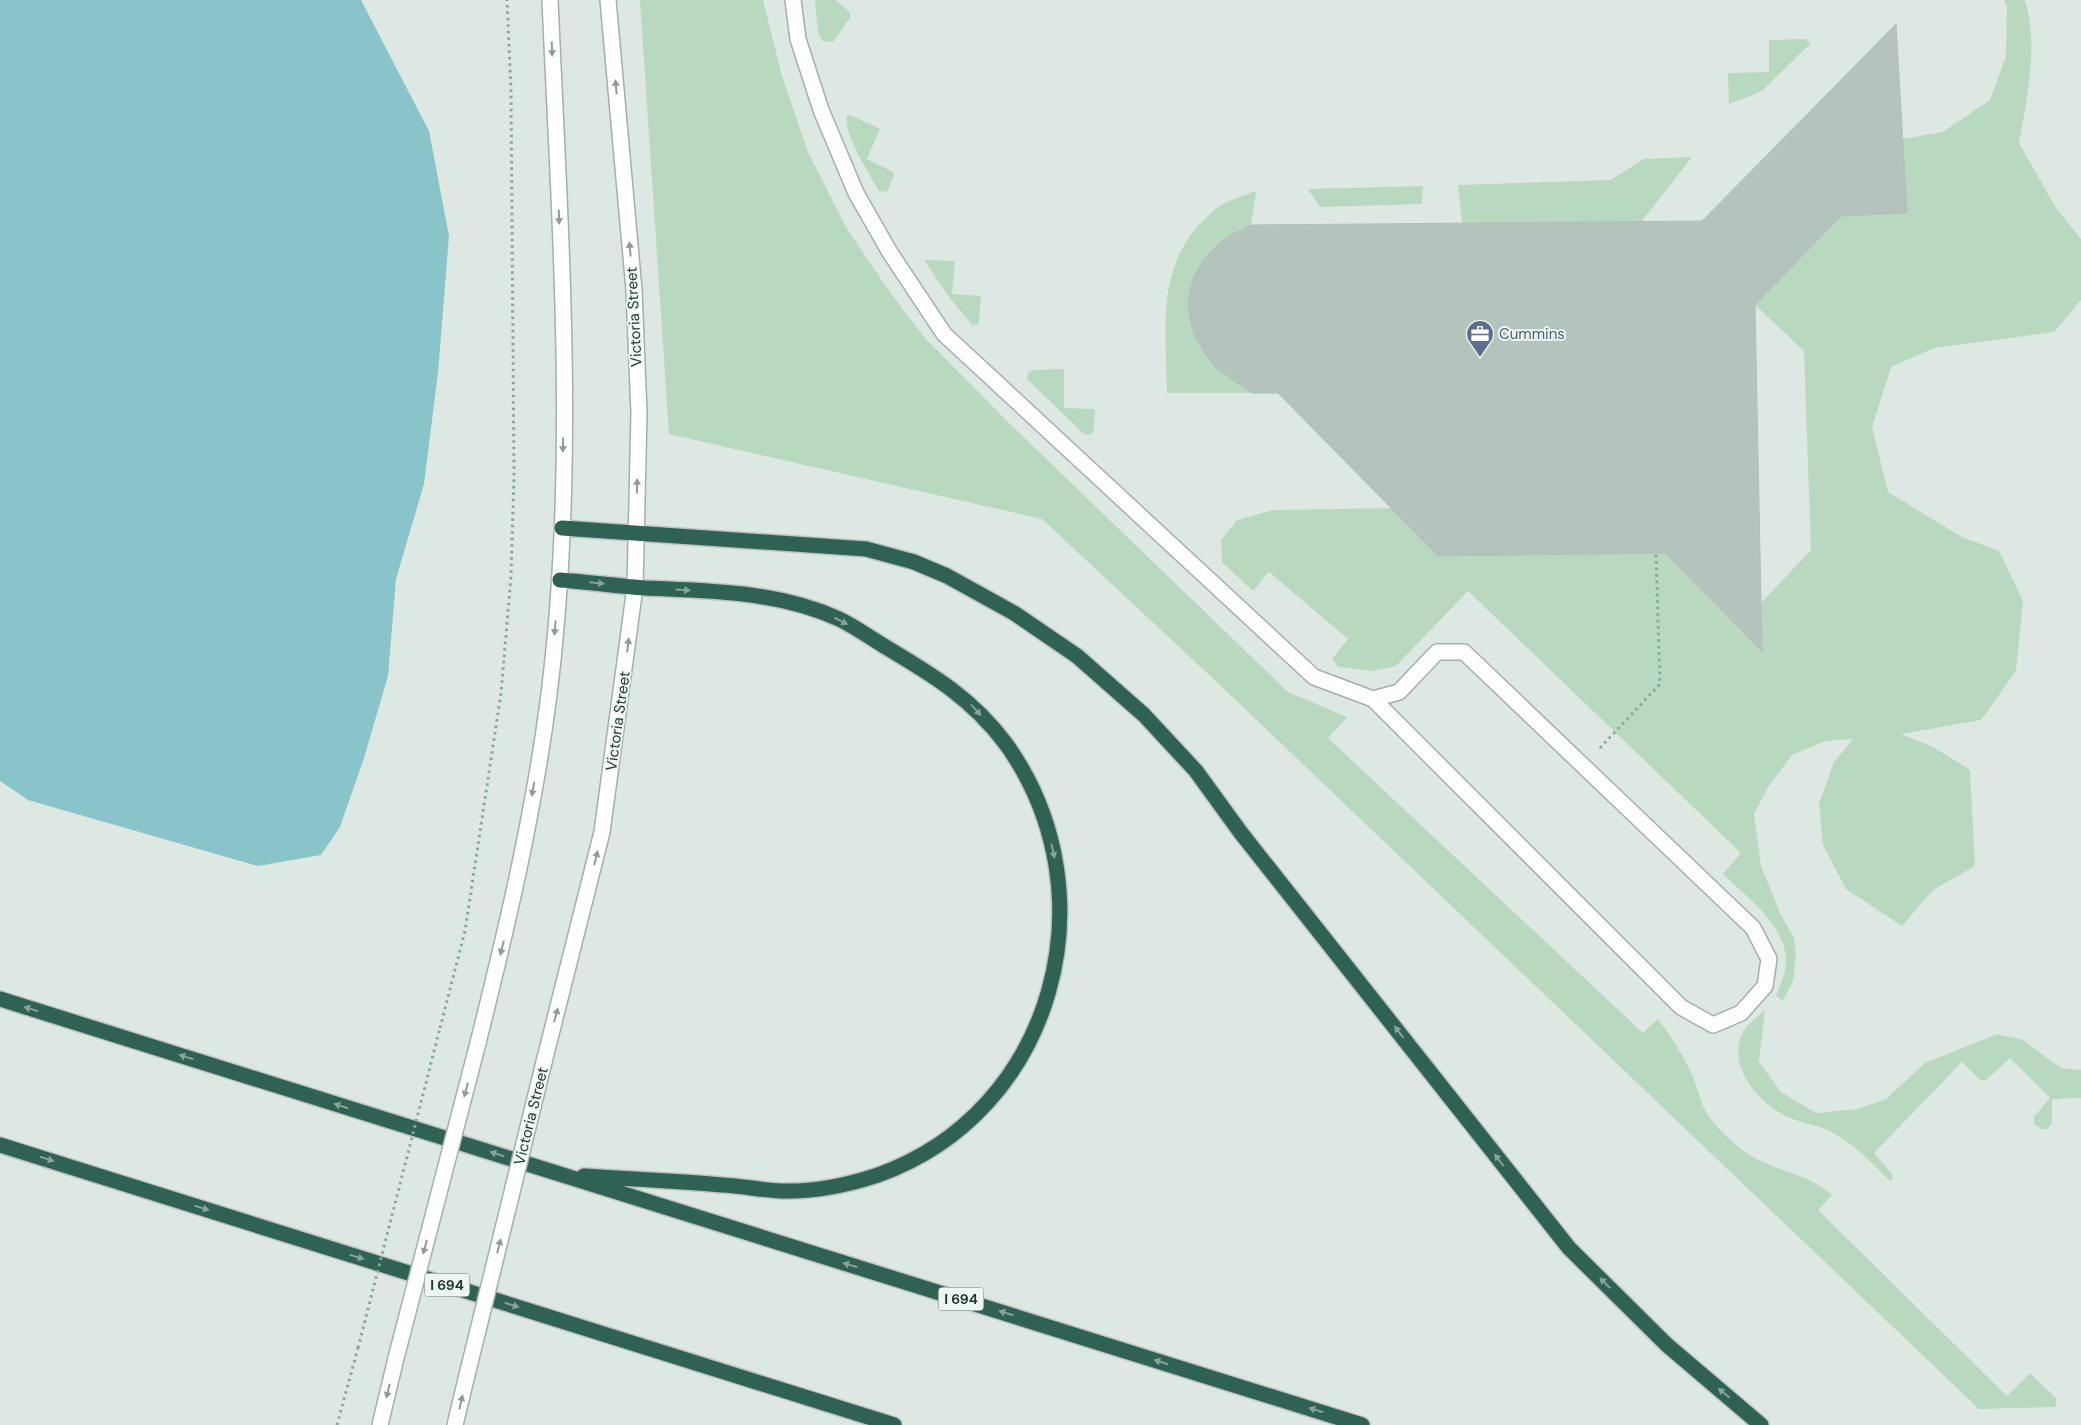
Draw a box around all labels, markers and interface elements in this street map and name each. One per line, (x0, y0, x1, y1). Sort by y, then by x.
one-way arrow (549, 41, 557, 57)
one-way arrow (612, 79, 620, 95)
one-way arrow (556, 209, 564, 225)
one-way arrow (626, 241, 634, 257)
street label: Victoria Street (621, 266, 647, 368)
office icon: Cummins (1465, 319, 1495, 358)
place label: Cummins (1499, 324, 1565, 344)
one-way arrow (559, 438, 567, 454)
one-way arrow (633, 478, 641, 494)
one-way arrow (590, 580, 606, 588)
one-way arrow (676, 586, 692, 594)
one-way arrow (834, 617, 849, 625)
one-way arrow (551, 620, 559, 636)
one-way arrow (624, 637, 632, 653)
street label: Victoria Street (601, 670, 635, 772)
one-way arrow (970, 704, 982, 716)
one-way arrow (529, 781, 537, 797)
one-way arrow (1049, 843, 1057, 858)
one-way arrow (592, 850, 600, 865)
one-way arrow (497, 941, 505, 956)
one-way arrow (24, 1004, 39, 1012)
one-way arrow (552, 1008, 560, 1023)
one-way arrow (1393, 1026, 1404, 1039)
one-way arrow (179, 1053, 194, 1061)
street label: Victoria Street (509, 1065, 553, 1167)
one-way arrow (461, 1083, 469, 1098)
one-way arrow (334, 1101, 349, 1109)
one-way arrow (489, 1150, 504, 1158)
one-way arrow (1494, 1154, 1505, 1167)
one-way arrow (39, 1156, 54, 1164)
one-way arrow (194, 1205, 209, 1212)
one-way arrow (495, 1239, 503, 1254)
one-way arrow (421, 1240, 429, 1255)
one-way arrow (349, 1253, 364, 1261)
one-way arrow (843, 1261, 858, 1268)
road number: I 694 (424, 1274, 470, 1296)
one-way arrow (1599, 1277, 1611, 1289)
road number: I 694 (938, 1288, 984, 1310)
one-way arrow (504, 1302, 519, 1310)
one-way arrow (998, 1309, 1013, 1317)
one-way arrow (1153, 1358, 1168, 1365)
one-way arrow (384, 1384, 392, 1399)
one-way arrow (1718, 1388, 1731, 1399)
one-way arrow (457, 1394, 465, 1409)
one-way arrow (1308, 1406, 1323, 1414)

